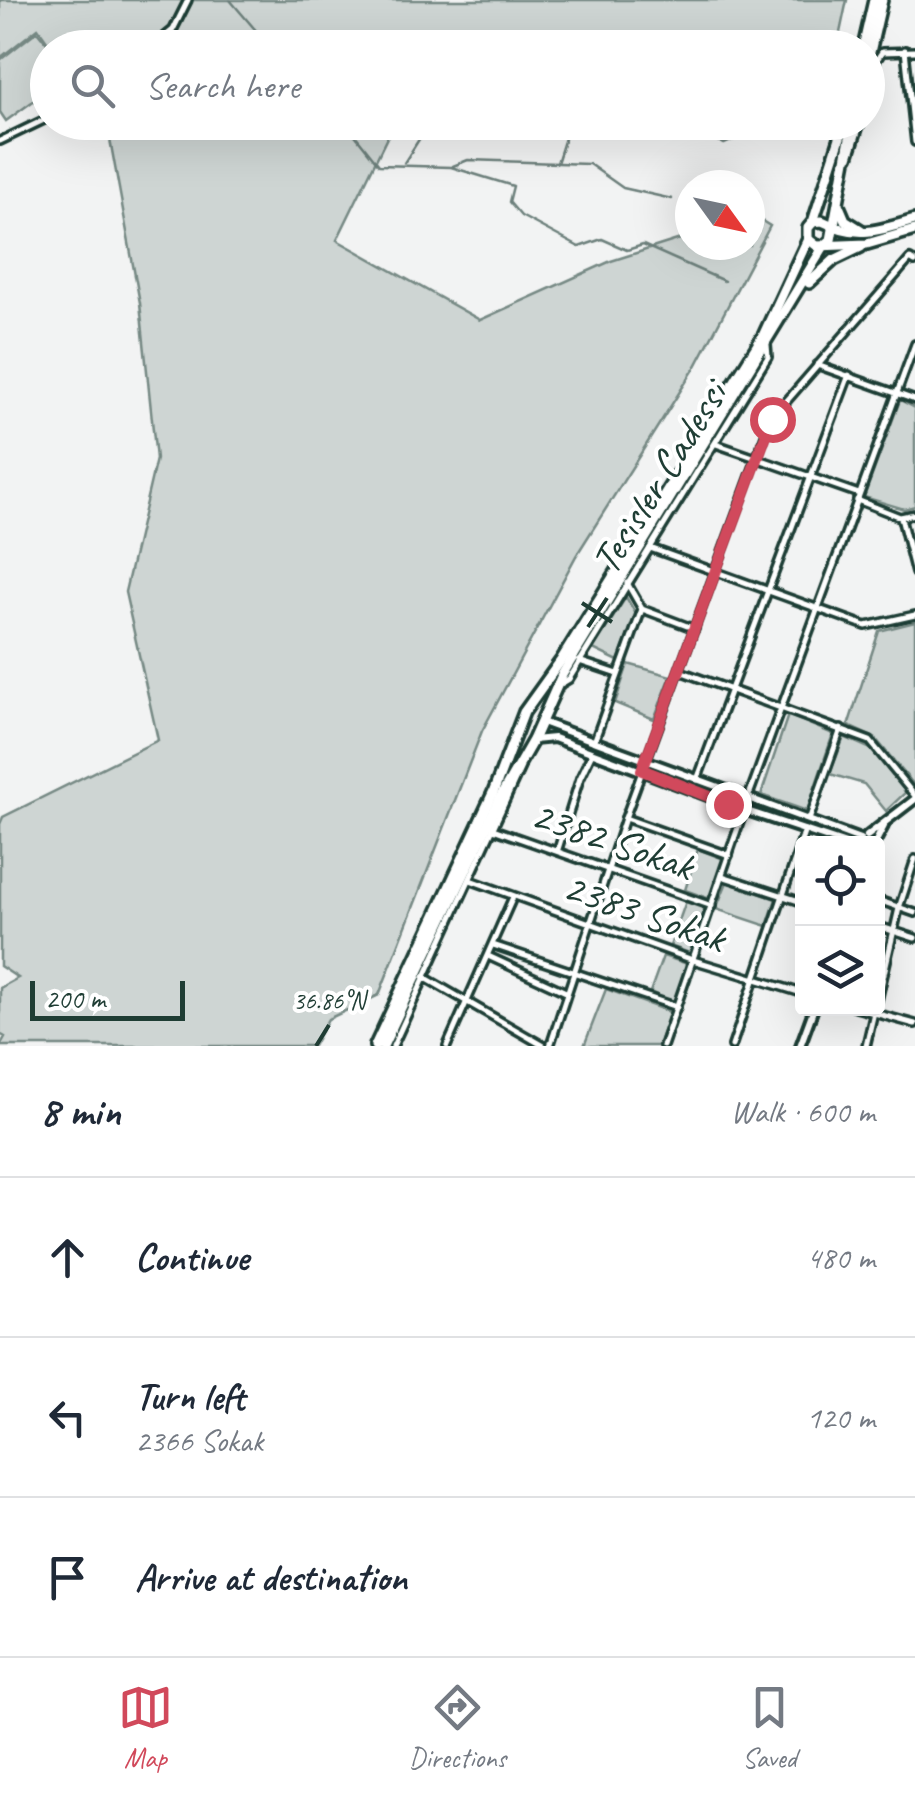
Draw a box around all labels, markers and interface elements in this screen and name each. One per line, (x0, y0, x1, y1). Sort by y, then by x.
search box (30, 30, 885, 140)
icon: search (65, 58, 120, 113)
text: Search here (145, 62, 300, 109)
north arrow (675, 170, 765, 260)
street label: Tesisler Cadessi (579, 368, 742, 584)
route start (750, 397, 796, 443)
route end (706, 782, 752, 828)
street label: 2382 Sokak (524, 788, 703, 894)
map controls (795, 836, 885, 1016)
button: locate (795, 836, 885, 926)
street label: 2383 Sokak (556, 860, 735, 966)
button: layers (795, 926, 885, 1016)
scale bar (30, 976, 185, 1020)
text: 200 m (45, 981, 105, 1016)
text: 36.86°N (293, 985, 369, 1017)
text: 8 min (40, 1085, 120, 1138)
text: Walk · 600 m (731, 1091, 875, 1132)
icon: ahead (40, 1230, 95, 1285)
text: Continue (135, 1234, 249, 1281)
text: 480 m (806, 1237, 875, 1278)
text: Turn left (135, 1373, 245, 1420)
icon: left (40, 1390, 95, 1445)
text: 120 m (806, 1397, 875, 1438)
text: 2366 Sokak (135, 1420, 263, 1461)
icon: arrive (40, 1550, 95, 1605)
text: Arrive at destination (135, 1554, 407, 1601)
tab: Map (118, 1680, 173, 1775)
tab: Directions (409, 1680, 506, 1775)
tab: Saved (742, 1680, 797, 1775)

